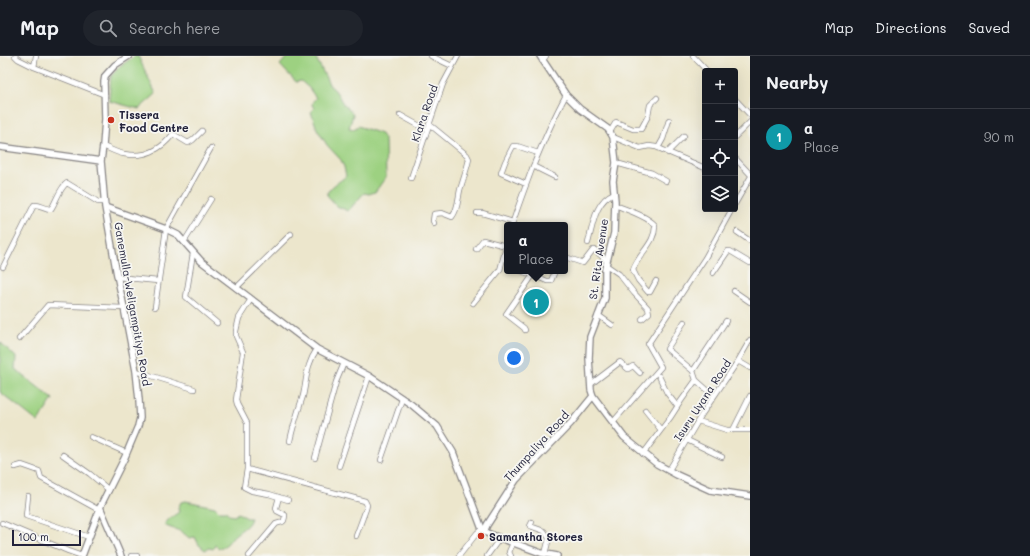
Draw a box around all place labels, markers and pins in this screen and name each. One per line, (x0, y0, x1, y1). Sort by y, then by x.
place label: Tissera Food Centre (119, 107, 189, 135)
marker: Tissera Food Centre (106, 115, 116, 125)
pin: 1 (523, 287, 549, 317)
place label: Samantha Stores (489, 529, 583, 544)
marker: Samantha Stores (476, 531, 486, 541)

